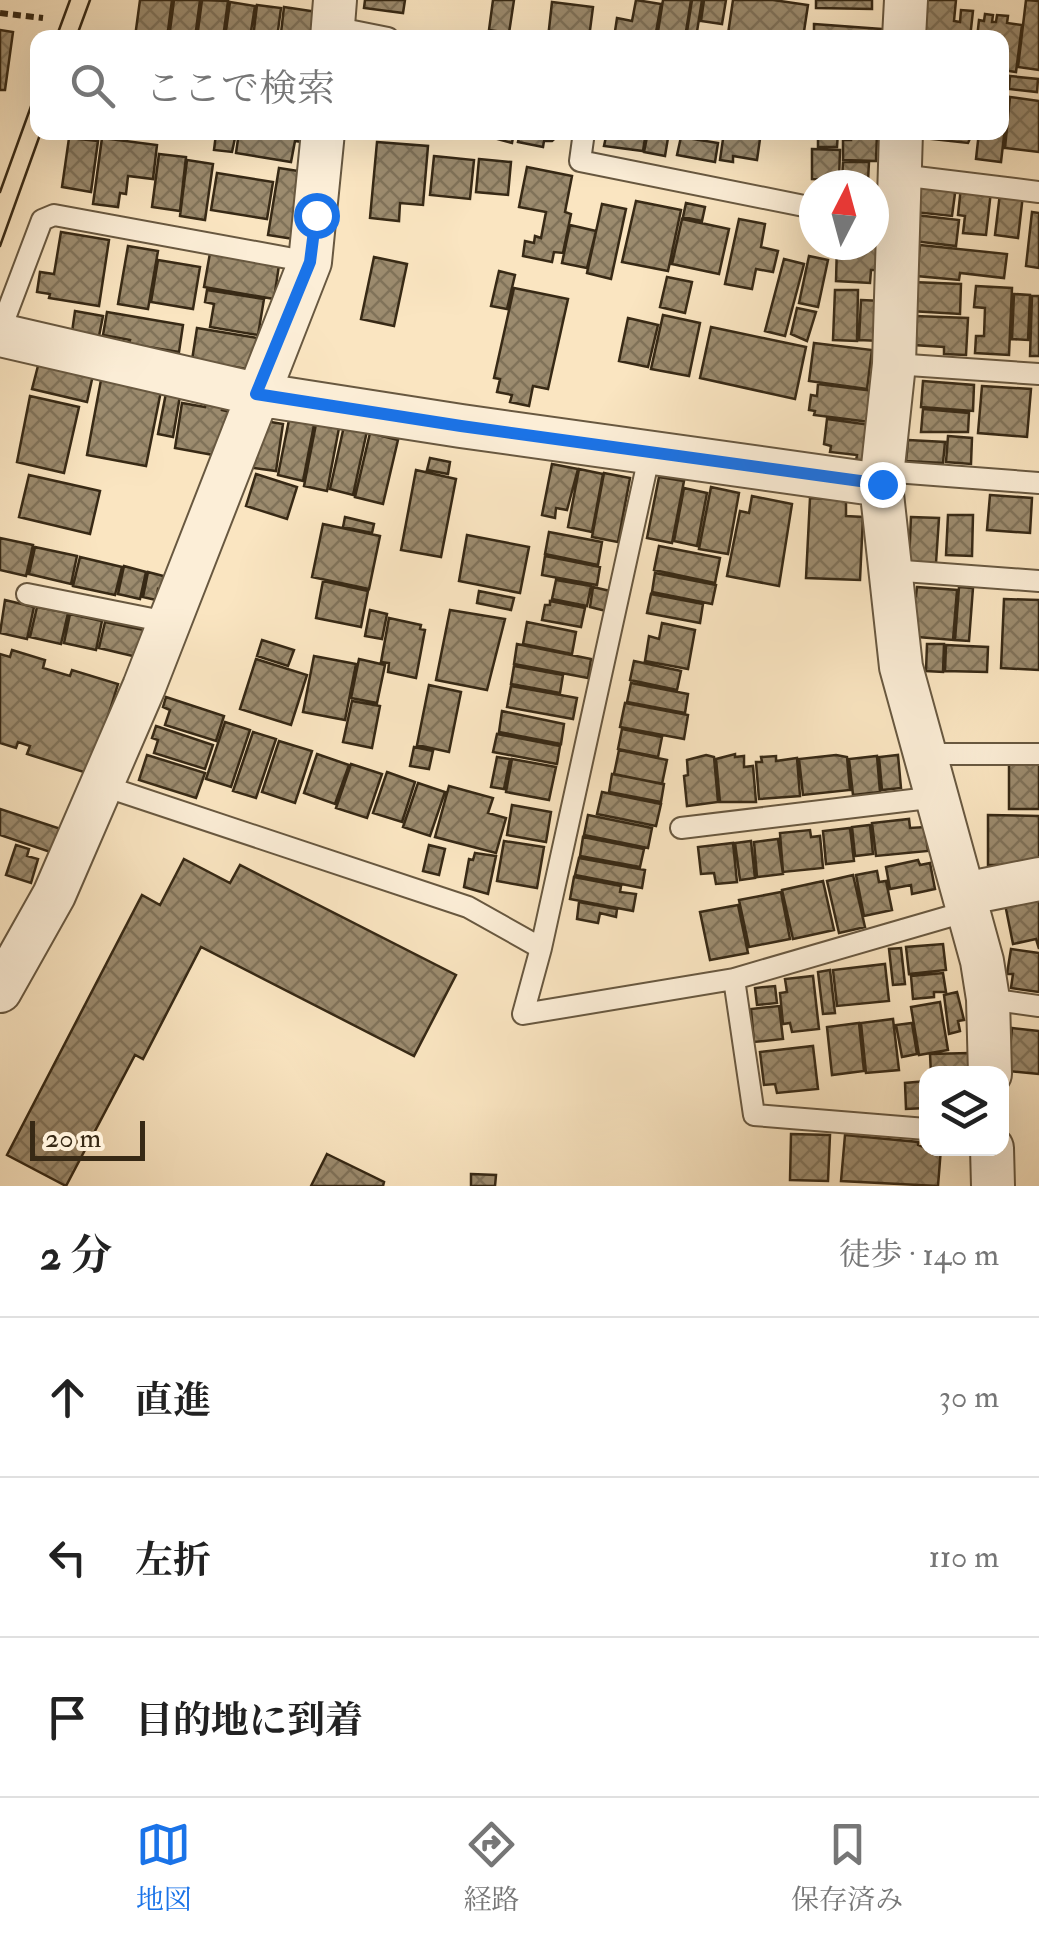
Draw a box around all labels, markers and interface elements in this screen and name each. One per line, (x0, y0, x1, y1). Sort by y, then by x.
search box (30, 30, 1009, 140)
icon: search (65, 58, 120, 113)
text: ここで検索 (145, 65, 335, 113)
north arrow (799, 170, 889, 260)
route start (294, 193, 340, 239)
route end (860, 462, 906, 508)
map controls (919, 1066, 1009, 1156)
button: layers (919, 1066, 1009, 1156)
scale bar (30, 1116, 145, 1160)
text: 20 m (45, 1121, 101, 1156)
text: 2 分 (40, 1230, 112, 1282)
text: 徒歩 · 140 m (839, 1235, 999, 1275)
icon: ahead (40, 1370, 95, 1425)
text: 直進 (135, 1377, 211, 1425)
text: 30 m (939, 1377, 999, 1417)
icon: left (40, 1530, 95, 1585)
text: 左折 (135, 1537, 211, 1585)
text: 110 m (928, 1537, 999, 1577)
icon: arrive (40, 1690, 95, 1745)
text: 目的地に到着 (135, 1697, 363, 1745)
tab: 地図 (136, 1817, 192, 1918)
tab: 経路 (463, 1817, 519, 1918)
tab: 保存済み (791, 1817, 903, 1918)

